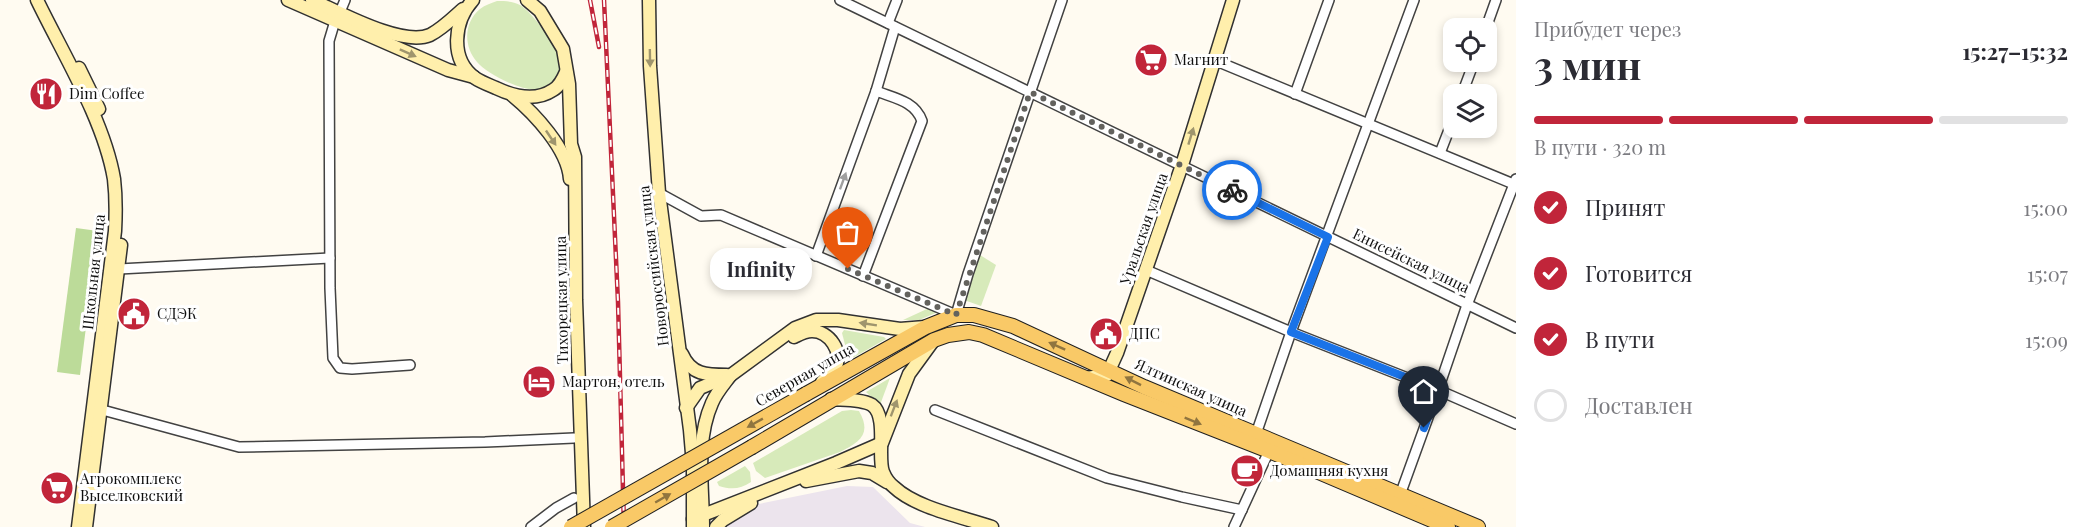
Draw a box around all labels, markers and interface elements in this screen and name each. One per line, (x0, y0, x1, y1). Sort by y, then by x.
text: Прибудет через (1534, 15, 1681, 42)
map controls (1443, 18, 1497, 138)
button: locate (1443, 18, 1497, 72)
text: 15:27–15:32 (1962, 36, 2068, 66)
text: 3 мин (1534, 38, 1641, 90)
supermarket icon: Магнит (1133, 42, 1169, 78)
one-way arrow (399, 48, 416, 57)
one-way arrow (645, 49, 654, 68)
place label: Магнит (1174, 49, 1228, 69)
restaurant icon: Dim Coffee (28, 76, 64, 112)
place label: Dim Coffee (69, 83, 145, 103)
button: layers (1443, 84, 1497, 138)
one-way arrow (1187, 127, 1196, 145)
one-way arrow (545, 129, 557, 145)
text: В пути · 320 m (1534, 133, 1666, 160)
courier (1202, 160, 1262, 220)
street label: Уральская улица (1114, 169, 1172, 288)
one-way arrow (839, 172, 849, 190)
icon: bike (1216, 174, 1249, 207)
street label: Новороссийская улица (633, 184, 673, 348)
icon: check (1534, 191, 1567, 224)
text: Принят (1585, 192, 1665, 222)
text: 15:00 (2023, 194, 2068, 221)
pin (822, 207, 873, 269)
street label: Школьная улица (77, 213, 109, 331)
icon: bag (831, 216, 864, 249)
street label: Енисейская улица (1350, 223, 1474, 297)
street label: Тихорецкая улица (550, 235, 572, 364)
callout: Infinity (710, 248, 812, 290)
text: Infinity (727, 255, 796, 282)
icon: check (1534, 257, 1567, 290)
text: Готовится (1585, 258, 1692, 288)
text: 15:07 (2027, 260, 2068, 287)
public building icon: СДЭК (116, 296, 152, 332)
place label: СДЭК (157, 303, 197, 323)
public building icon: ДПС (1088, 316, 1124, 352)
one-way arrow (858, 320, 877, 329)
place label: ДПС (1129, 323, 1160, 343)
icon: check (1534, 323, 1567, 356)
text: В пути (1585, 324, 1655, 354)
text: 15:09 (2025, 326, 2068, 353)
street label: Северная улица (751, 337, 858, 411)
one-way arrow (1048, 342, 1065, 351)
street label: Ялтинская улица (1131, 353, 1251, 421)
hotel icon: Мартон, отель (521, 364, 557, 400)
pin (1398, 366, 1449, 428)
place label: Мартон, отель (562, 371, 665, 391)
icon: home (1407, 375, 1440, 408)
one-way arrow (1124, 377, 1141, 386)
text: Доставлен (1585, 390, 1693, 420)
one-way arrow (890, 399, 900, 417)
one-way arrow (1184, 417, 1202, 426)
one-way arrow (746, 418, 763, 428)
cafe icon: Домашняя кухня (1229, 453, 1265, 489)
place label: Домашняя кухня (1270, 460, 1388, 480)
place label: Агрокомплекс Выселковский (79, 468, 183, 505)
supermarket icon: Агрокомплекс Выселковский (39, 470, 75, 506)
one-way arrow (655, 493, 672, 503)

